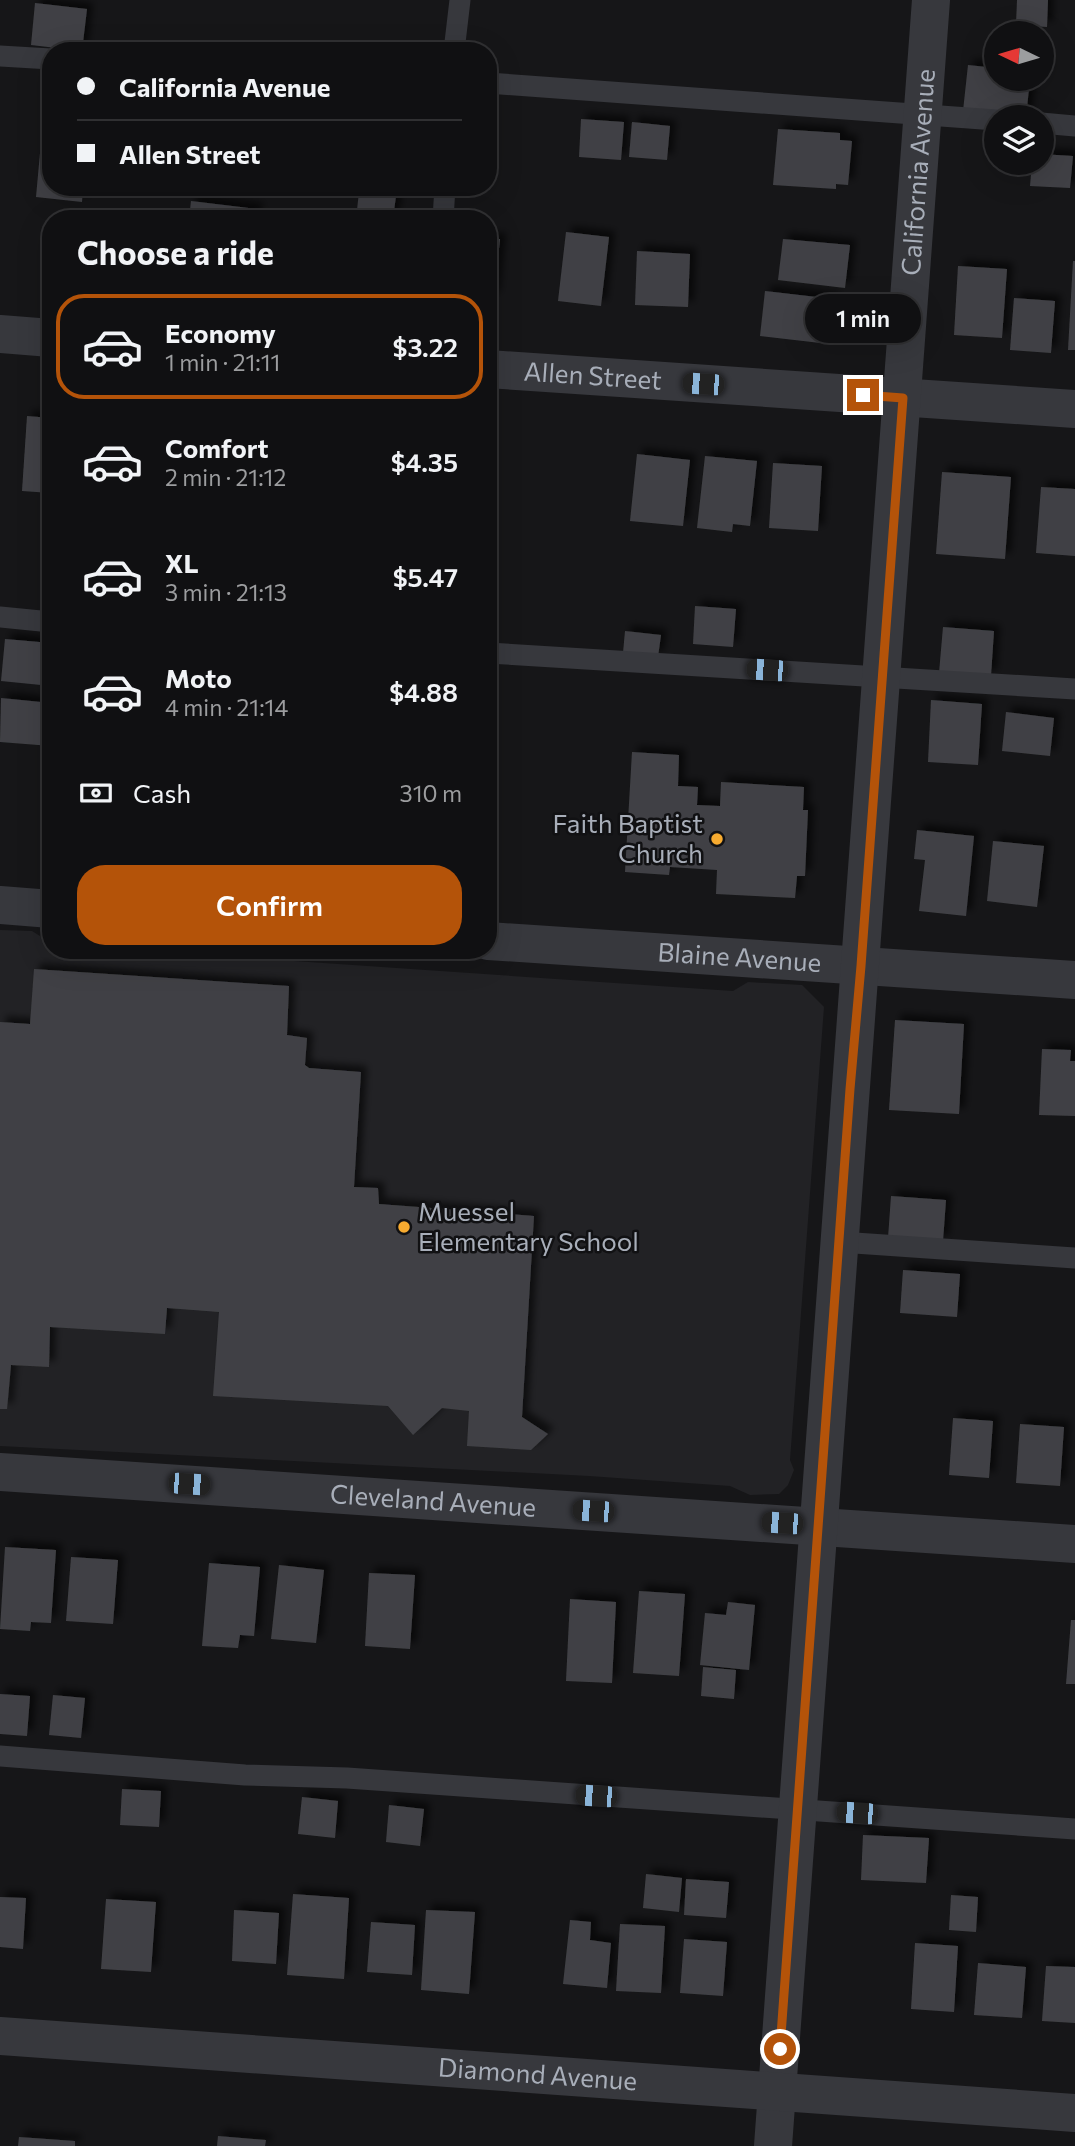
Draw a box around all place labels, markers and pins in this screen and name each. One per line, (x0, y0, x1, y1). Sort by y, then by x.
place label: Faith Baptist Church (552, 807, 703, 868)
marker: Faith Baptist Church (709, 831, 725, 847)
place label: Muessel Elementary School (418, 1195, 639, 1256)
marker: Muessel Elementary School (396, 1219, 412, 1235)

